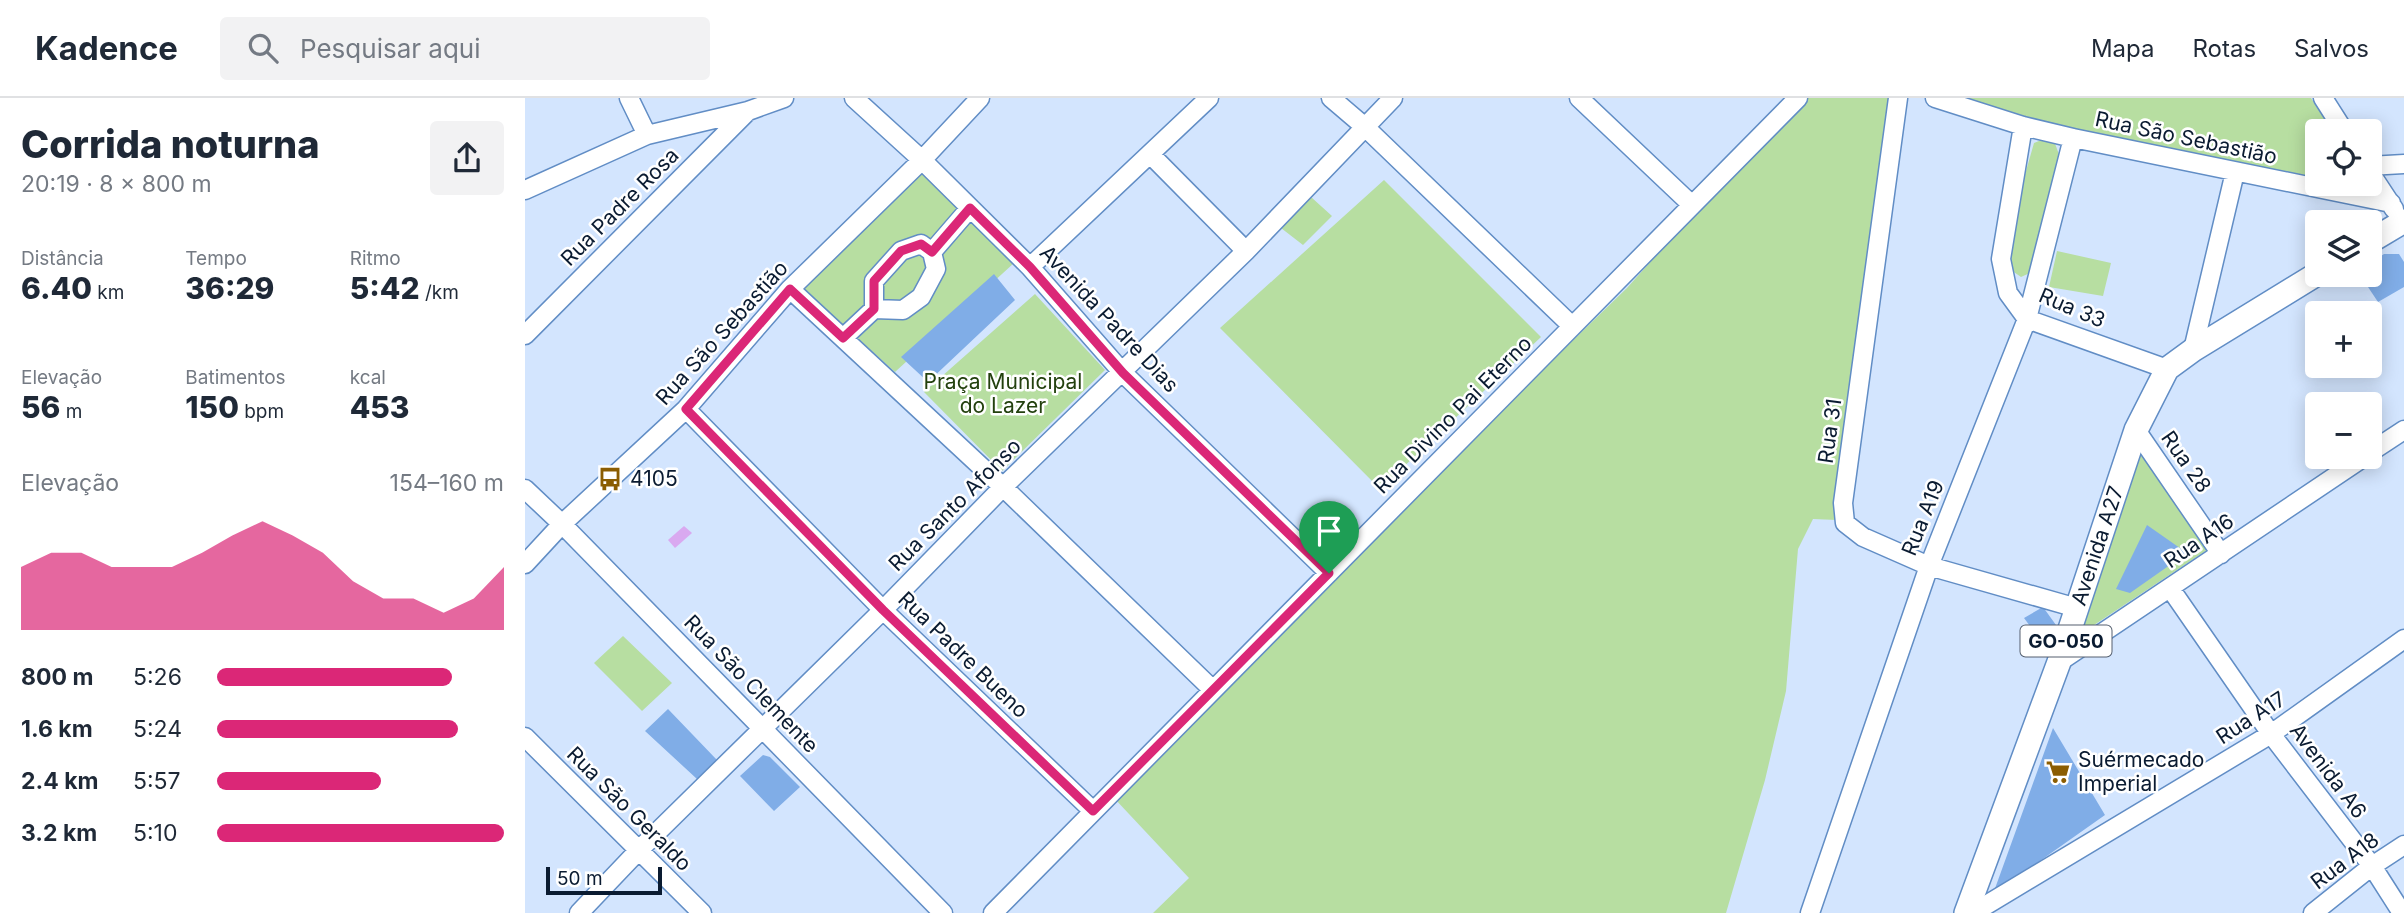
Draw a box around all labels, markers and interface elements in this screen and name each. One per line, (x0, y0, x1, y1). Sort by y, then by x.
search box (220, 17, 710, 80)
text: Kadence (35, 28, 178, 68)
icon: search (244, 29, 282, 67)
text: Pesquisar aqui (300, 33, 481, 64)
text: Mapa (2091, 34, 2155, 63)
text: Rotas (2193, 34, 2256, 63)
text: Salvos (2294, 34, 2369, 63)
street label: Rua São Sebastião (2093, 106, 2279, 169)
map controls (2305, 119, 2382, 469)
button: locate (2305, 119, 2382, 196)
text: Corrida noturna (21, 121, 320, 167)
button: share (430, 121, 504, 195)
street label: Rua Padre Rosa (556, 143, 684, 271)
text: 20:19 · 8 × 800 m (21, 170, 212, 198)
button: layers (2305, 210, 2382, 287)
street label: Avenida Padre Dias (1035, 240, 1184, 397)
text: Distância (21, 247, 104, 270)
text: Tempo (185, 247, 247, 270)
text: Ritmo (350, 247, 401, 270)
street label: Rua São Sebastião (650, 255, 793, 410)
text: 6.40 (21, 270, 92, 306)
text: 36:29 (185, 270, 274, 306)
text: 5:42 (350, 270, 420, 306)
text: km (92, 281, 124, 304)
text: /km (420, 281, 459, 304)
street label: Rua 33 (2035, 282, 2109, 333)
button: + (2305, 301, 2382, 378)
street label: Rua Divino Pai Eterno (1369, 331, 1537, 499)
text: Elevação (21, 366, 102, 389)
text: Batimentos (185, 366, 286, 389)
text: kcal (350, 366, 386, 389)
park label: Praça Municipal do Lazer (924, 369, 1082, 418)
text: 56 (21, 389, 60, 425)
text: 150 (185, 389, 239, 425)
text: 453 (350, 389, 410, 425)
button: − (2305, 392, 2382, 469)
street label: Rua 31 (1813, 397, 1846, 465)
text: m (60, 400, 82, 423)
text: bpm (239, 400, 284, 423)
street label: Rua 28 (2156, 426, 2217, 497)
street label: Rua Santo Afonso (883, 433, 1026, 576)
bus stop icon: 4105 (596, 465, 624, 493)
place label: 4105 (630, 466, 678, 491)
text: Elevação (21, 469, 119, 497)
text: 154–160 m (390, 469, 504, 497)
street label: Rua A19 (1896, 477, 1949, 559)
street label: Avenida A27 (2066, 483, 2128, 609)
pin (1299, 501, 1359, 573)
street label: Rua A16 (2159, 508, 2238, 573)
icon: arrive (1310, 512, 1348, 550)
street label: Rua Padre Bueno (893, 586, 1033, 723)
street label: Rua São Clemente (679, 609, 824, 758)
road number: GO-050 (2021, 626, 2111, 656)
text: 800 m (21, 663, 93, 691)
text: 5:26 (133, 663, 182, 691)
street label: Rua A17 (2211, 686, 2290, 749)
text: 1.6 km (21, 715, 93, 743)
text: 5:24 (133, 715, 182, 743)
street label: Avenida A6 (2285, 718, 2372, 823)
street label: Rua São Geraldo (562, 741, 697, 876)
place label: Suérmecado Imperial (2078, 747, 2204, 796)
supermarket icon: Suérmecado Imperial (2044, 758, 2072, 786)
text: 2.4 km (21, 767, 99, 795)
text: 5:57 (133, 767, 181, 795)
text: 3.2 km (21, 819, 97, 847)
text: 5:10 (133, 819, 177, 847)
street label: Rua A18 (2306, 827, 2384, 894)
scale bar (546, 864, 661, 896)
text: 50 m (557, 867, 603, 890)

